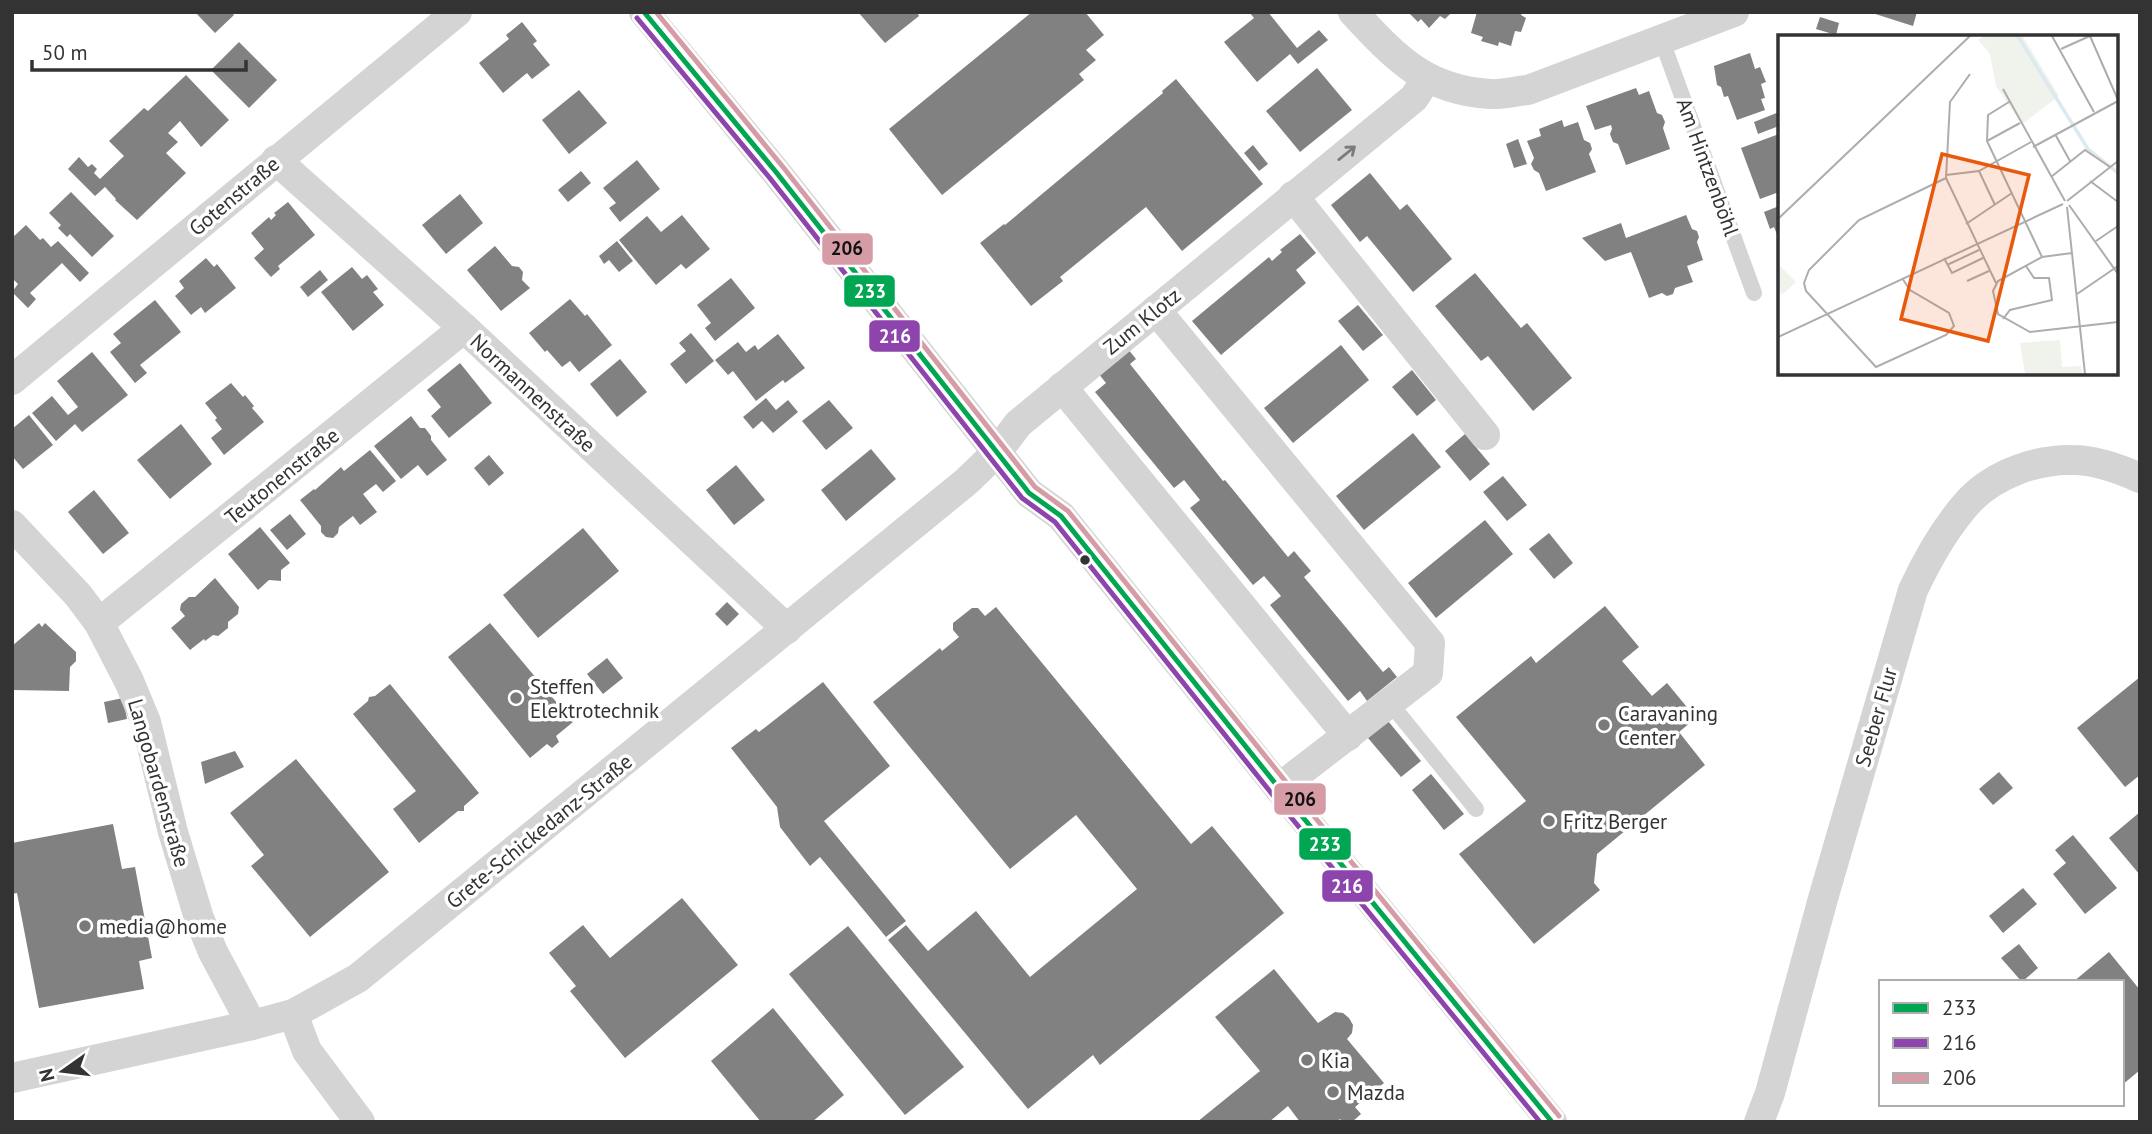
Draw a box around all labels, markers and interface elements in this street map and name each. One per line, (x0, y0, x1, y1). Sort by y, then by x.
scale bar (32, 28, 245, 72)
inset map (1778, 35, 2117, 374)
text: 50 m (42, 39, 88, 66)
street label: Am Hintzenböhl (1671, 94, 1745, 240)
one-way arrow (1337, 145, 1355, 161)
street label: Gotenstraße (183, 150, 285, 242)
line badge: 206 (821, 232, 874, 266)
text: 206 (831, 236, 863, 260)
line badge: 233 (843, 274, 896, 308)
text: 233 (854, 279, 886, 303)
street label: Zum Klotz (1098, 282, 1186, 360)
line badge: 216 (868, 319, 921, 353)
text: 216 (879, 324, 911, 348)
street label: Normannenstraße (465, 328, 601, 458)
street label: Teutonenstraße (219, 422, 345, 530)
unlabelled marker (1078, 553, 1092, 567)
street label: Seeber Flur (1849, 664, 1903, 770)
place label: Steffen Elektrotechnik (530, 673, 659, 724)
marker: Steffen Elektrotechnik (508, 690, 524, 706)
street label: Langobardenstraße (122, 696, 196, 870)
place label: Caravaning Center (1618, 700, 1718, 751)
marker: Caravaning Center (1596, 717, 1612, 733)
street label: Grete-Schickedanz-Straße (440, 748, 638, 914)
line badge: 206 (1273, 782, 1327, 816)
text: 206 (1284, 787, 1316, 811)
place label: Fritz Berger (1563, 808, 1667, 835)
marker: Fritz Berger (1541, 813, 1557, 829)
line badge: 233 (1298, 827, 1352, 861)
text: 233 (1309, 832, 1341, 856)
line badge: 216 (1321, 869, 1374, 903)
text: 216 (1331, 874, 1363, 898)
place label: media@home (99, 913, 227, 940)
marker: media@home (77, 918, 93, 934)
legend (1879, 980, 2124, 1106)
text: 233 (1942, 994, 1976, 1021)
text: 216 (1942, 1029, 1976, 1056)
north arrow (28, 1036, 98, 1106)
place label: Kia (1321, 1047, 1350, 1074)
marker: Kia (1299, 1052, 1315, 1068)
text: 206 (1942, 1064, 1976, 1091)
text: N (33, 1066, 60, 1084)
place label: Mazda (1347, 1079, 1405, 1106)
marker: Mazda (1325, 1084, 1341, 1100)

